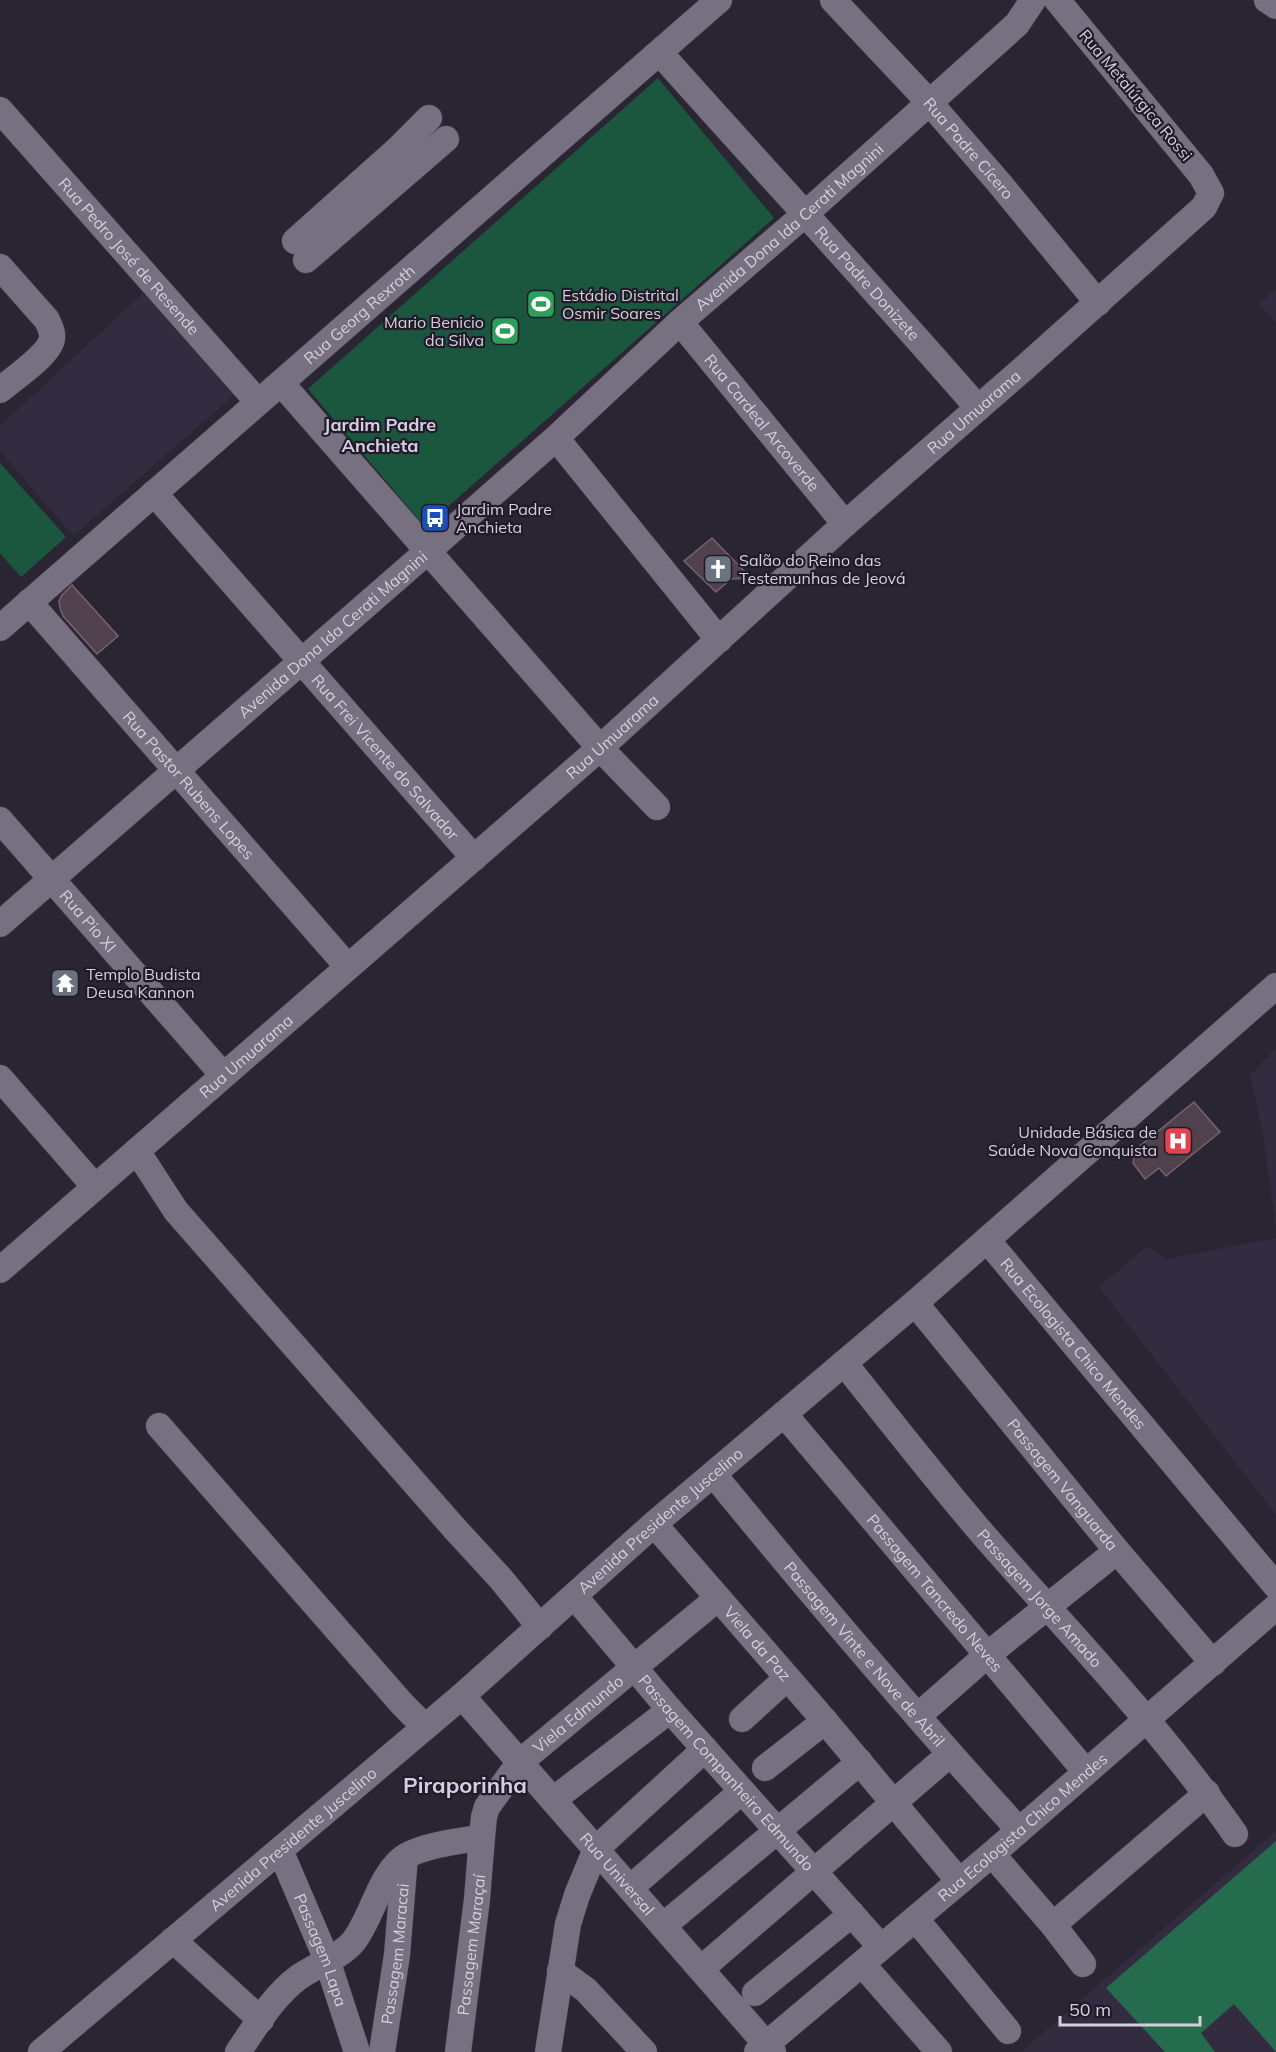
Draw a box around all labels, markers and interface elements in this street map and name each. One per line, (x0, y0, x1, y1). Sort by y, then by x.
street label: Rua Metalúrgica Rossi (1075, 25, 1197, 165)
street label: Rua Padre Cícero (919, 93, 1018, 203)
street label: Avenida Dona Ida Cerati Magnini (691, 139, 887, 315)
street label: Rua Pedro José de Resende (54, 173, 204, 339)
street label: Rua Padre Donizete (811, 222, 924, 345)
street label: Rua Georg Rexroth (300, 260, 419, 368)
place label: Estádio Distrital Osmir Soares (562, 285, 679, 323)
sports icon: Estádio Distrital Osmir Soares (525, 288, 557, 320)
place label: Mario Benicio da Silva (384, 312, 484, 350)
sports icon: Mario Benicio da Silva (489, 315, 521, 347)
street label: Rua Cardeal Arcoverde (700, 350, 824, 495)
street label: Rua Umuarama (923, 366, 1025, 458)
district label: Jardim Padre Anchieta (324, 413, 436, 457)
place label: Jardim Padre Anchieta (456, 499, 552, 537)
bus stop icon: Jardim Padre Anchieta (419, 502, 451, 534)
street label: Avenida Dona Ida Cerati Magnini (234, 546, 431, 722)
place label: Salão do Reino das Testemunhas de Jeová (739, 550, 906, 588)
church icon: Salão do Reino das Testemunhas de Jeová (702, 553, 734, 585)
street label: Rua Frei Vicente do Salvador (307, 670, 463, 844)
street label: Rua Umuarama (562, 690, 663, 783)
street label: Rua Pastor Rubens Lopes (119, 707, 259, 863)
street label: Rua Pio XI (56, 886, 121, 956)
place label: Templo Budista Deusa Kannon (86, 964, 201, 1002)
temple icon: Templo Budista Deusa Kannon (49, 967, 81, 999)
street label: Rua Umuarama (195, 1010, 297, 1102)
place label: Unidade Básica de Saúde Nova Conquista (988, 1122, 1157, 1160)
hospital icon: Unidade Básica de Saúde Nova Conquista (1162, 1125, 1194, 1157)
street label: Rua Ecologista Chico Mendes (996, 1254, 1151, 1433)
street label: Passagem Vanguarda (1003, 1414, 1122, 1555)
street label: Avenida Presidente Juscelino (573, 1443, 747, 1598)
street label: Passagem Tancredo Neves (863, 1510, 1007, 1676)
street label: Passagem Jorge Amado (973, 1525, 1107, 1671)
street label: Passagem Vinte e Nove de Abril (780, 1558, 949, 1751)
street label: Viela da Paz (720, 1602, 795, 1685)
street label: Passagem Companheiro Edmundo (634, 1670, 818, 1875)
street label: Viela Edmundo (528, 1671, 627, 1757)
street label: Rua Ecologista Chico Mendes (934, 1748, 1111, 1905)
street label: Avenida Presidente Juscelino (205, 1763, 381, 1915)
district label: Piraporinha (403, 1771, 527, 1799)
street label: Rua Universal (576, 1828, 659, 1919)
street label: Passagem Maraçaí (453, 1872, 489, 2016)
street label: Passagem Maracai (376, 1883, 413, 2026)
street label: Passagem Lapa (290, 1891, 351, 2009)
scale bar (1060, 1989, 1200, 2027)
text: 50 m (1069, 1998, 1111, 2021)

